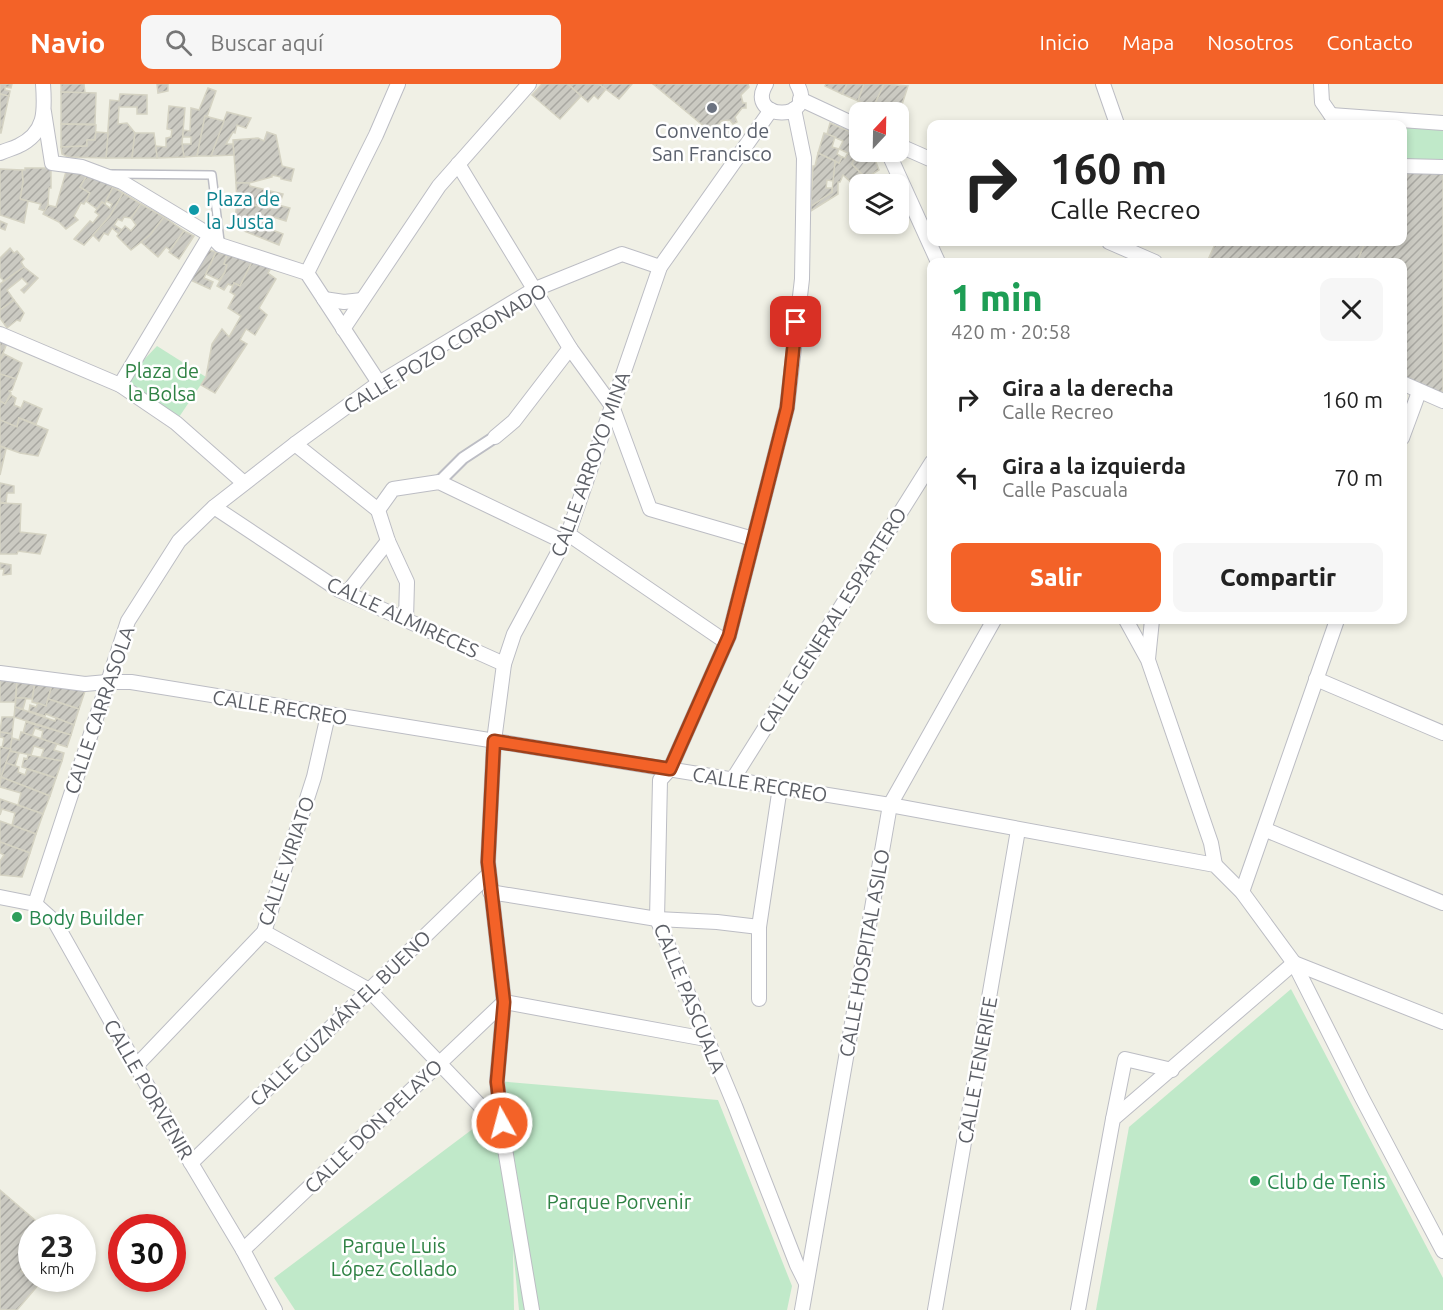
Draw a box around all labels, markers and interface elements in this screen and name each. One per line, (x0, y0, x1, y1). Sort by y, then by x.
search box (141, 15, 561, 69)
icon: search (162, 26, 195, 59)
text: Navio (30, 27, 105, 58)
text: Buscar aquí (210, 30, 323, 55)
text: Inicio (1040, 30, 1089, 54)
text: Mapa (1122, 30, 1174, 54)
text: Nosotros (1207, 30, 1294, 54)
text: Contacto (1327, 30, 1413, 54)
marker: Convento de San Francisco (705, 101, 719, 115)
north arrow (849, 102, 909, 162)
map controls (849, 102, 909, 234)
place label: Convento de San Francisco (652, 119, 772, 165)
icon: right (951, 144, 1029, 222)
text: 160 m (1050, 145, 1167, 192)
button: layers (849, 174, 909, 234)
place label: Plaza de la Justa (206, 187, 280, 233)
text: Calle Recreo (1050, 194, 1201, 224)
marker: Plaza de la Justa (187, 203, 201, 217)
text: 1 min (951, 277, 1043, 318)
street label: CALLE POZO CORONADO (339, 278, 551, 418)
button: close (1320, 278, 1383, 341)
pin (770, 296, 821, 347)
icon: arrive (779, 305, 812, 338)
text: 420 m · 20:58 (951, 320, 1071, 343)
park label: Plaza de la Bolsa (125, 359, 199, 405)
street label: CALLE ARROYO MINA (546, 368, 634, 560)
text: Gira a la derecha (1002, 375, 1174, 400)
icon: right (951, 383, 984, 416)
text: 160 m (1322, 387, 1383, 412)
text: Calle Recreo (1002, 400, 1114, 423)
text: Gira a la izquierda (1002, 453, 1186, 478)
icon: left (951, 461, 984, 494)
text: 70 m (1334, 465, 1383, 490)
text: Calle Pascuala (1002, 478, 1128, 501)
street label: CALLE GENERAL ESPARTERO (753, 503, 911, 737)
button: Salir (951, 543, 1161, 612)
button: Compartir (1173, 543, 1383, 612)
street label: CALLE ALMIRECES (323, 572, 483, 662)
street label: CALLE CARRASOLA (59, 623, 139, 797)
street label: CALLE RECREO (211, 685, 349, 729)
street label: CALLE RECREO (691, 762, 829, 806)
street label: CALLE VIRIATO (253, 793, 319, 929)
street label: CALLE HOSPITAL ASILO (834, 847, 894, 1059)
place label: Body Builder (29, 906, 144, 929)
marker: Body Builder (10, 910, 24, 924)
street label: CALLE PASCUALA (649, 920, 731, 1076)
street label: CALLE GUZMÁN EL BUENO (245, 925, 435, 1111)
street label: CALLE TENERIFE (953, 995, 1001, 1145)
street label: CALLE PORVENIR (100, 1015, 198, 1163)
street label: CALLE DON PELAYO (299, 1054, 447, 1198)
position arrow (470, 1091, 534, 1155)
place label: Club de Tenis (1267, 1170, 1386, 1193)
marker: Club de Tenis (1248, 1174, 1262, 1188)
park label: Parque Porvenir (547, 1190, 692, 1213)
speed limit sign: 30 (108, 1214, 186, 1292)
text: 23 (40, 1229, 74, 1263)
park label: Parque Luis López Collado (331, 1234, 457, 1280)
text: km/h (40, 1260, 74, 1277)

